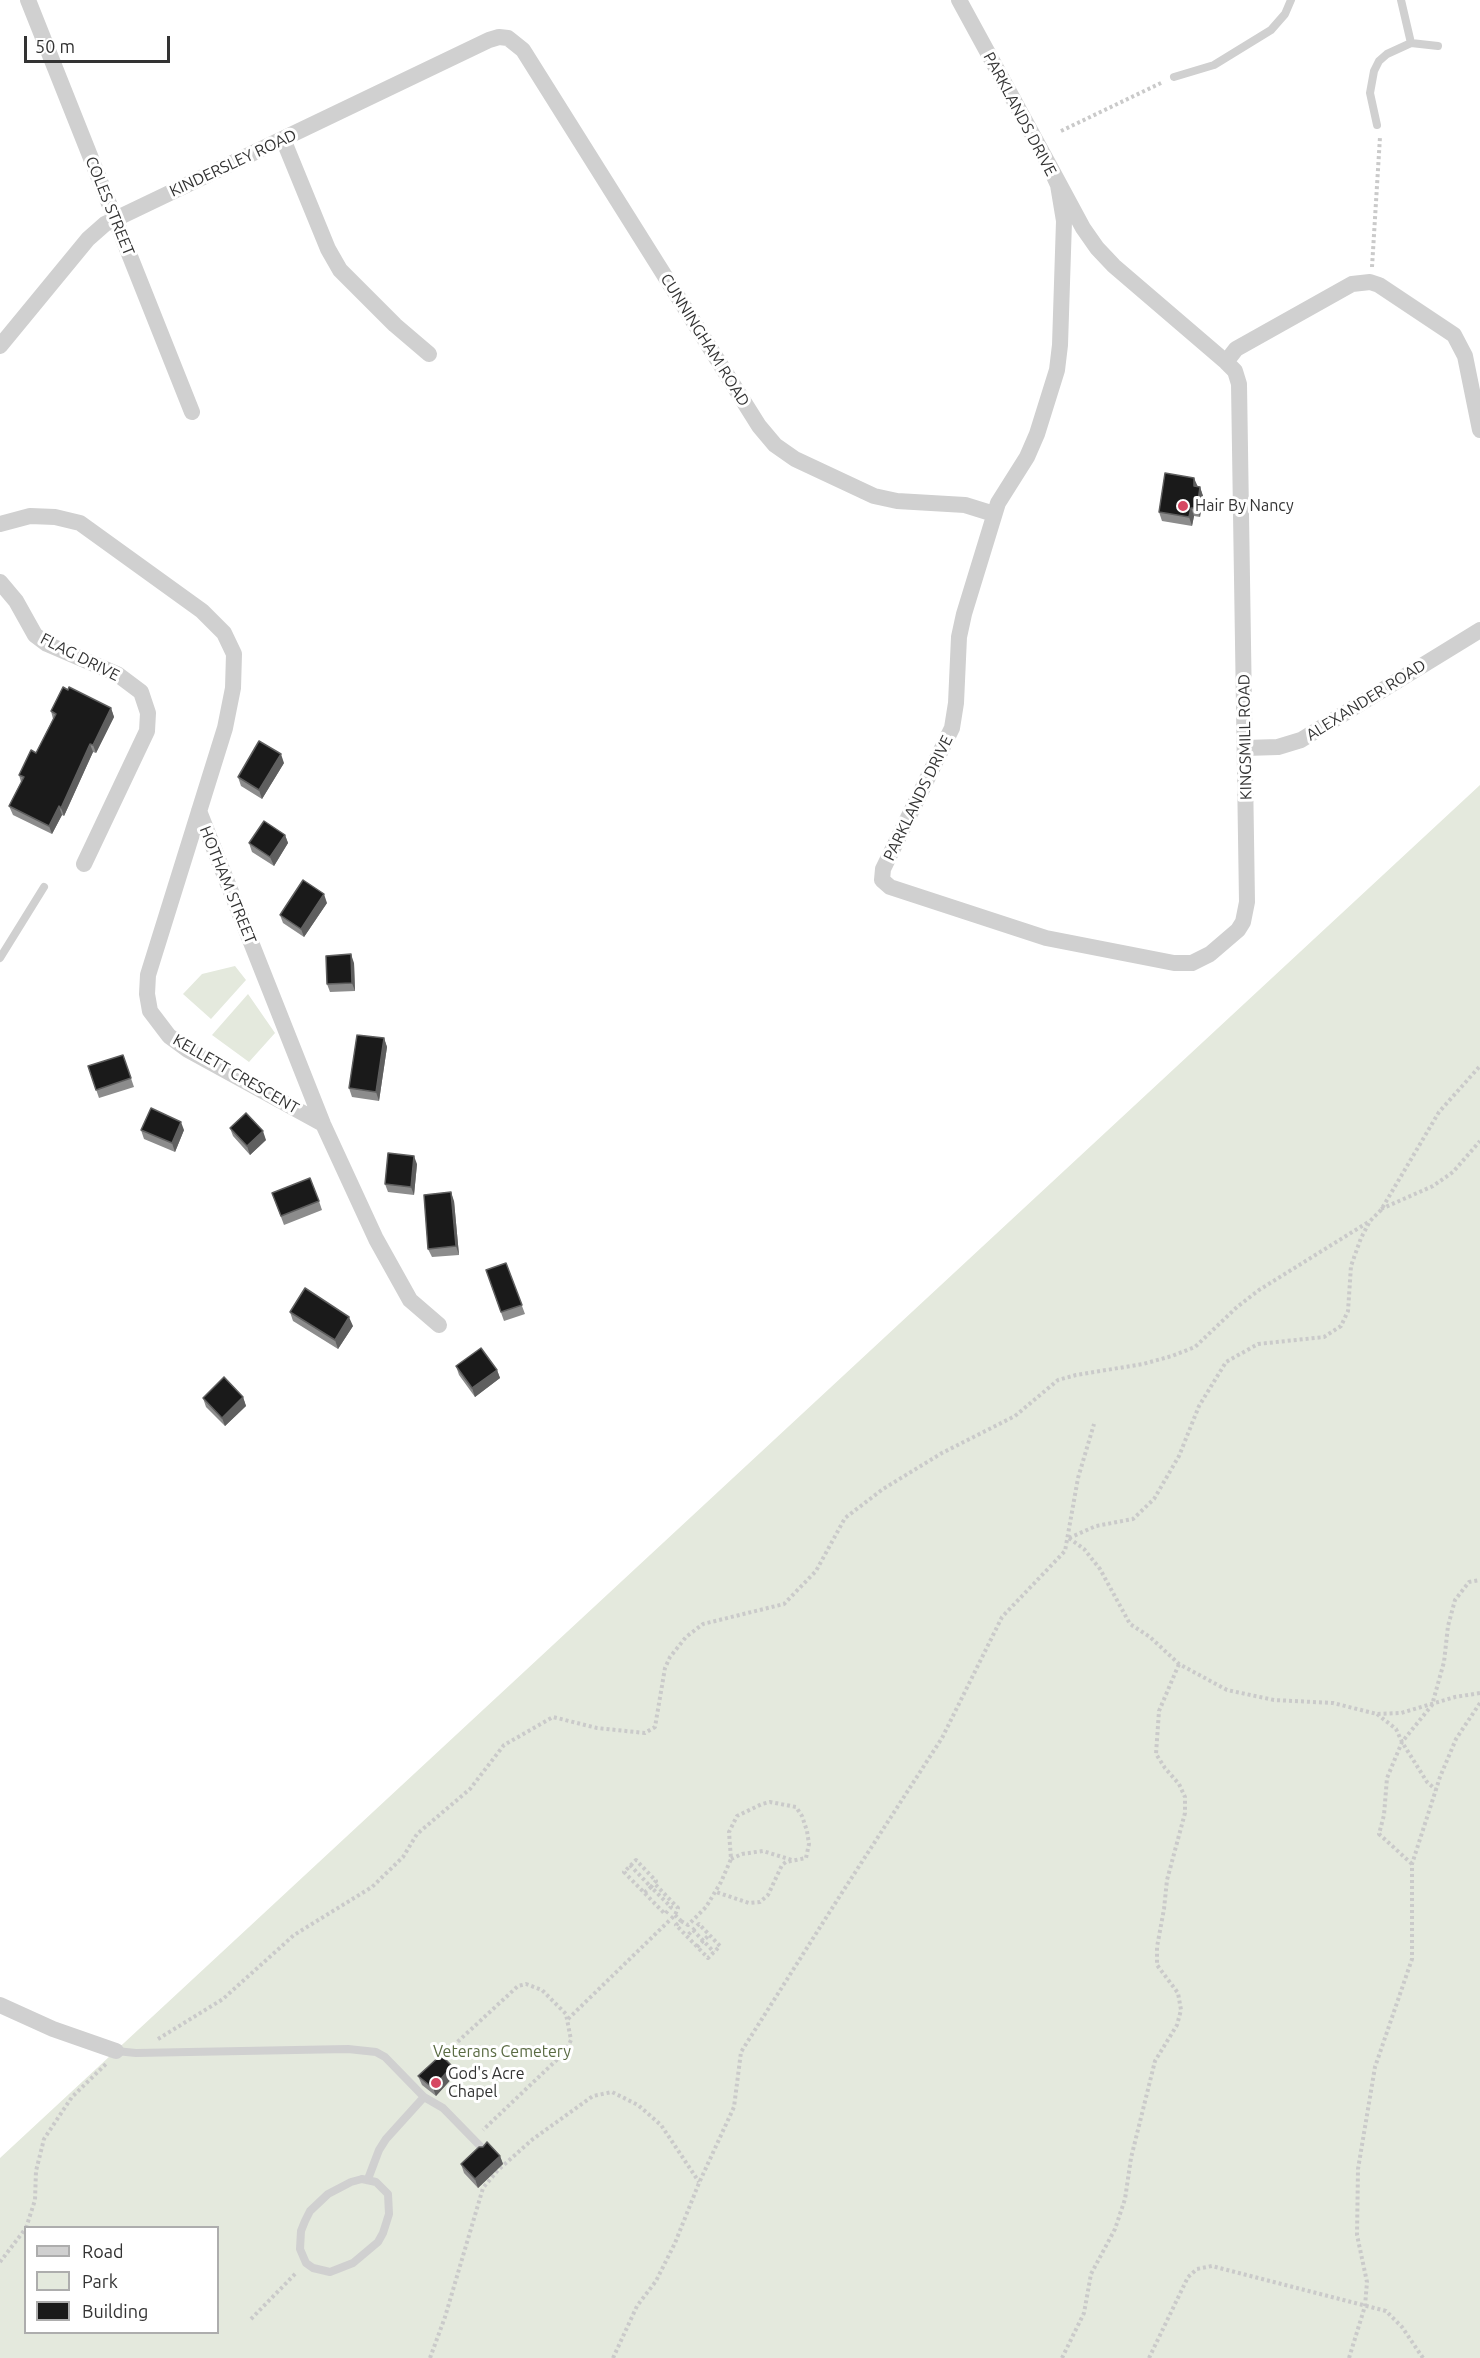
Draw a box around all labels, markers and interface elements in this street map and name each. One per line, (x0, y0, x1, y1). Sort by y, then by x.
scale bar (27, 24, 172, 62)
text: 50 m (35, 36, 75, 56)
street label: PARKLANDS DRIVE (979, 49, 1061, 179)
street label: KINDERSLEY ROAD (166, 125, 300, 201)
street label: COLES STREET (81, 154, 139, 258)
street label: CUNNINGHAM ROAD (656, 270, 754, 410)
place label: Hair By Nancy (1195, 496, 1294, 516)
marker: Hair By Nancy (1176, 499, 1190, 513)
street label: FLAG DRIVE (37, 629, 123, 685)
street label: ALEXANDER ROAD (1303, 655, 1429, 745)
street label: KINGSMILL ROAD (1234, 674, 1256, 800)
street label: PARKLANDS DRIVE (879, 732, 957, 864)
street label: HOTHAM STREET (196, 823, 260, 947)
street label: KELLETT CRESCENT (170, 1030, 302, 1118)
park label: Veterans Cemetery (433, 2042, 571, 2062)
place label: God's Acre Chapel (448, 2064, 524, 2102)
marker: God's Acre Chapel (429, 2076, 443, 2090)
legend (24, 2226, 219, 2334)
text: Road (82, 2241, 124, 2261)
text: Park (82, 2271, 118, 2291)
text: Building (82, 2301, 148, 2321)

